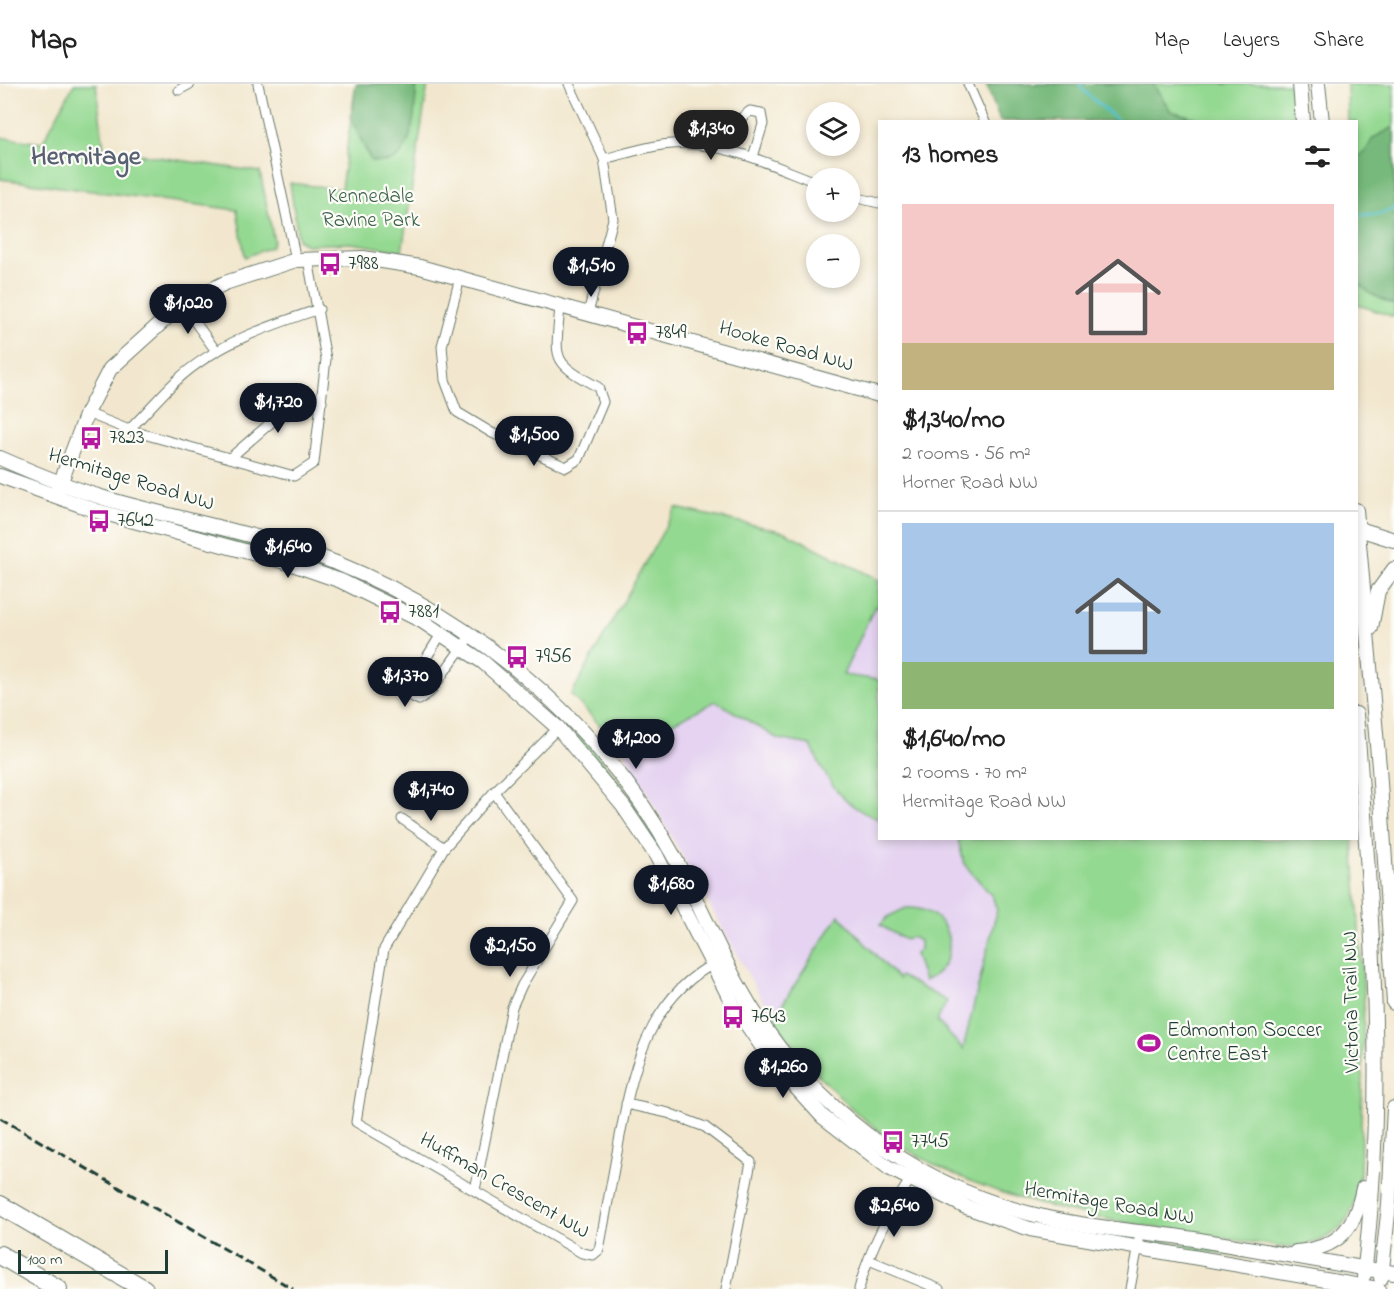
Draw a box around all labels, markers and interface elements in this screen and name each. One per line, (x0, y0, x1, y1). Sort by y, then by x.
text: Map (30, 21, 77, 62)
text: Map (1154, 26, 1190, 56)
text: Layers (1223, 26, 1280, 56)
text: Share (1313, 26, 1364, 56)
map controls (806, 102, 860, 288)
button: layers (806, 102, 860, 156)
pin: $1,340 (662, 110, 760, 161)
text: $1,340 (687, 115, 735, 144)
text: 13 homes (902, 137, 998, 175)
district label: Hermitage (31, 138, 142, 178)
icon: filters (1301, 140, 1334, 173)
button: + (806, 168, 860, 222)
park label: Kennedale Ravine Park (322, 182, 421, 236)
button: − (806, 234, 860, 288)
icon: home (1064, 243, 1172, 351)
pin: $1,510 (542, 247, 640, 298)
place label: 7988 (348, 249, 379, 279)
bus stop icon: 7988 (317, 251, 343, 277)
text: $1,510 (567, 252, 615, 281)
pin: $1,020 (139, 284, 237, 335)
text: $1,020 (163, 289, 213, 318)
street label: Hooke Road NW (715, 313, 857, 381)
place label: 7849 (655, 318, 687, 348)
bus stop icon: 7849 (624, 320, 650, 346)
pin: $1,720 (229, 383, 327, 434)
text: $1,720 (254, 388, 302, 417)
text: $1,340/mo (902, 402, 1005, 440)
pin: $1,500 (485, 416, 583, 467)
text: $1,500 (509, 421, 559, 450)
place label: 7823 (109, 423, 145, 453)
bus stop icon: 7823 (78, 425, 104, 451)
text: 2 rooms · 56 m² (902, 440, 1031, 469)
street label: Hermitage Road NW (44, 441, 218, 521)
text: Horner Road NW (902, 469, 1038, 498)
place label: 7642 (117, 506, 154, 536)
bus stop icon: 7642 (86, 508, 112, 534)
pin: $1,640 (239, 528, 337, 579)
text: $1,640 (264, 533, 312, 562)
icon: home (1064, 562, 1172, 670)
place label: 7881 (408, 597, 439, 627)
bus stop icon: 7881 (377, 599, 403, 625)
place label: 7956 (535, 642, 571, 672)
bus stop icon: 7956 (504, 644, 530, 670)
pin: $1,370 (356, 657, 454, 708)
text: $1,370 (381, 662, 429, 691)
pin: $1,200 (587, 719, 685, 770)
text: $1,640/mo (902, 721, 1006, 759)
text: $1,200 (611, 724, 661, 753)
text: 2 rooms · 70 m² (902, 759, 1027, 788)
pin: $1,740 (382, 771, 480, 822)
text: $1,740 (407, 776, 455, 805)
text: Hermitage Road NW (902, 788, 1066, 817)
pin: $1,680 (622, 865, 720, 916)
text: $1,680 (648, 870, 694, 899)
pin: $2,150 (461, 927, 559, 978)
street label: Victoria Trail NW (1336, 931, 1368, 1074)
text: $2,150 (484, 932, 536, 961)
place label: 7643 (751, 1002, 786, 1032)
bus stop icon: 7643 (720, 1004, 746, 1030)
place label: Edmonton Soccer Centre East (1167, 1016, 1322, 1070)
sports icon: Edmonton Soccer Centre East (1136, 1030, 1162, 1056)
pin: $1,260 (734, 1048, 832, 1099)
text: $1,260 (758, 1053, 808, 1082)
street label: Huffman Crescent NW (413, 1125, 595, 1247)
place label: 7745 (911, 1127, 949, 1157)
bus stop icon: 7745 (880, 1129, 906, 1155)
street label: Hermitage Road NW (1021, 1174, 1196, 1236)
pin: $2,640 (845, 1187, 943, 1238)
text: $2,640 (868, 1192, 920, 1221)
scale bar (18, 1247, 168, 1274)
text: 100 m (27, 1248, 62, 1272)

